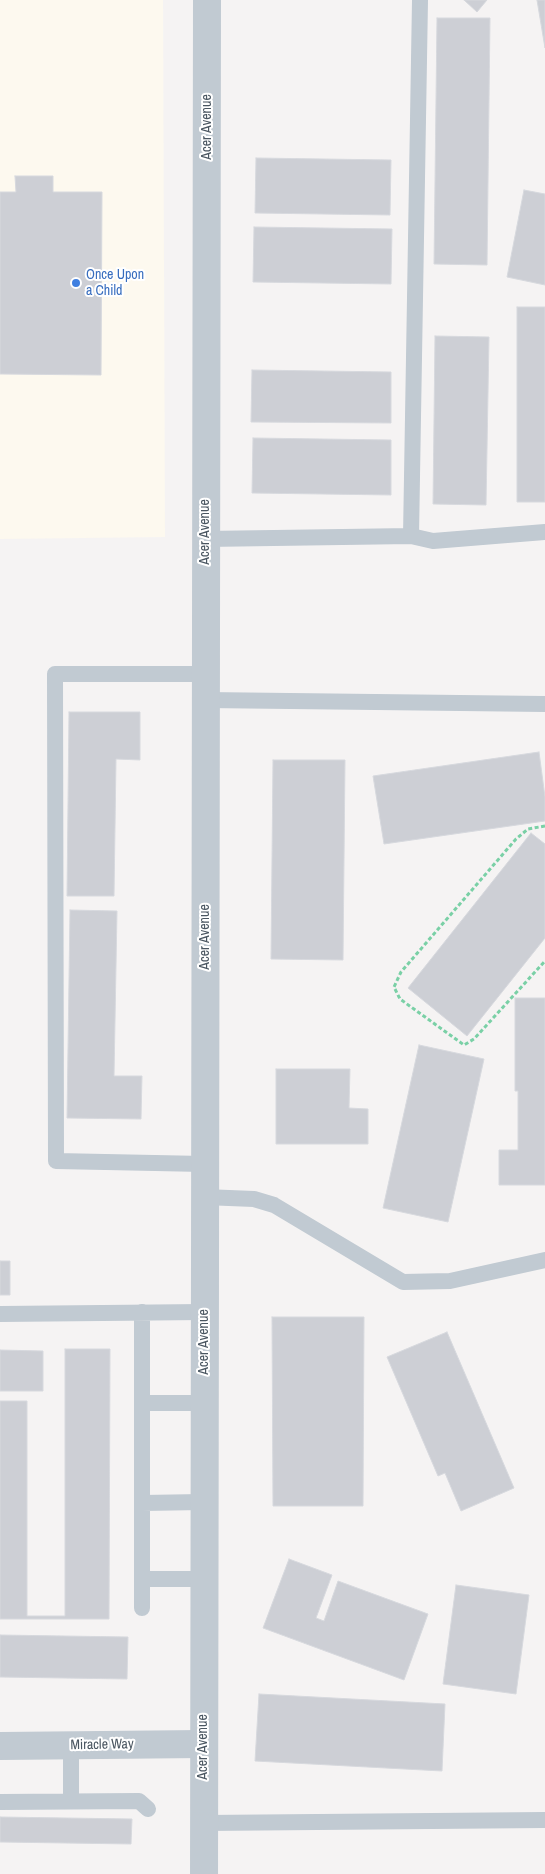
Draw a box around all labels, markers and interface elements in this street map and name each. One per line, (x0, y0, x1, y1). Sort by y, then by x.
street label: Acer Avenue (199, 94, 215, 160)
place label: Once Upon a Child (86, 267, 144, 300)
marker: Once Upon a Child (70, 277, 82, 289)
street label: Acer Avenue (197, 499, 213, 565)
street label: Acer Avenue (197, 904, 213, 970)
street label: Acer Avenue (196, 1309, 212, 1375)
street label: Acer Avenue (195, 1714, 211, 1780)
street label: Miracle Way (70, 1736, 134, 1754)

